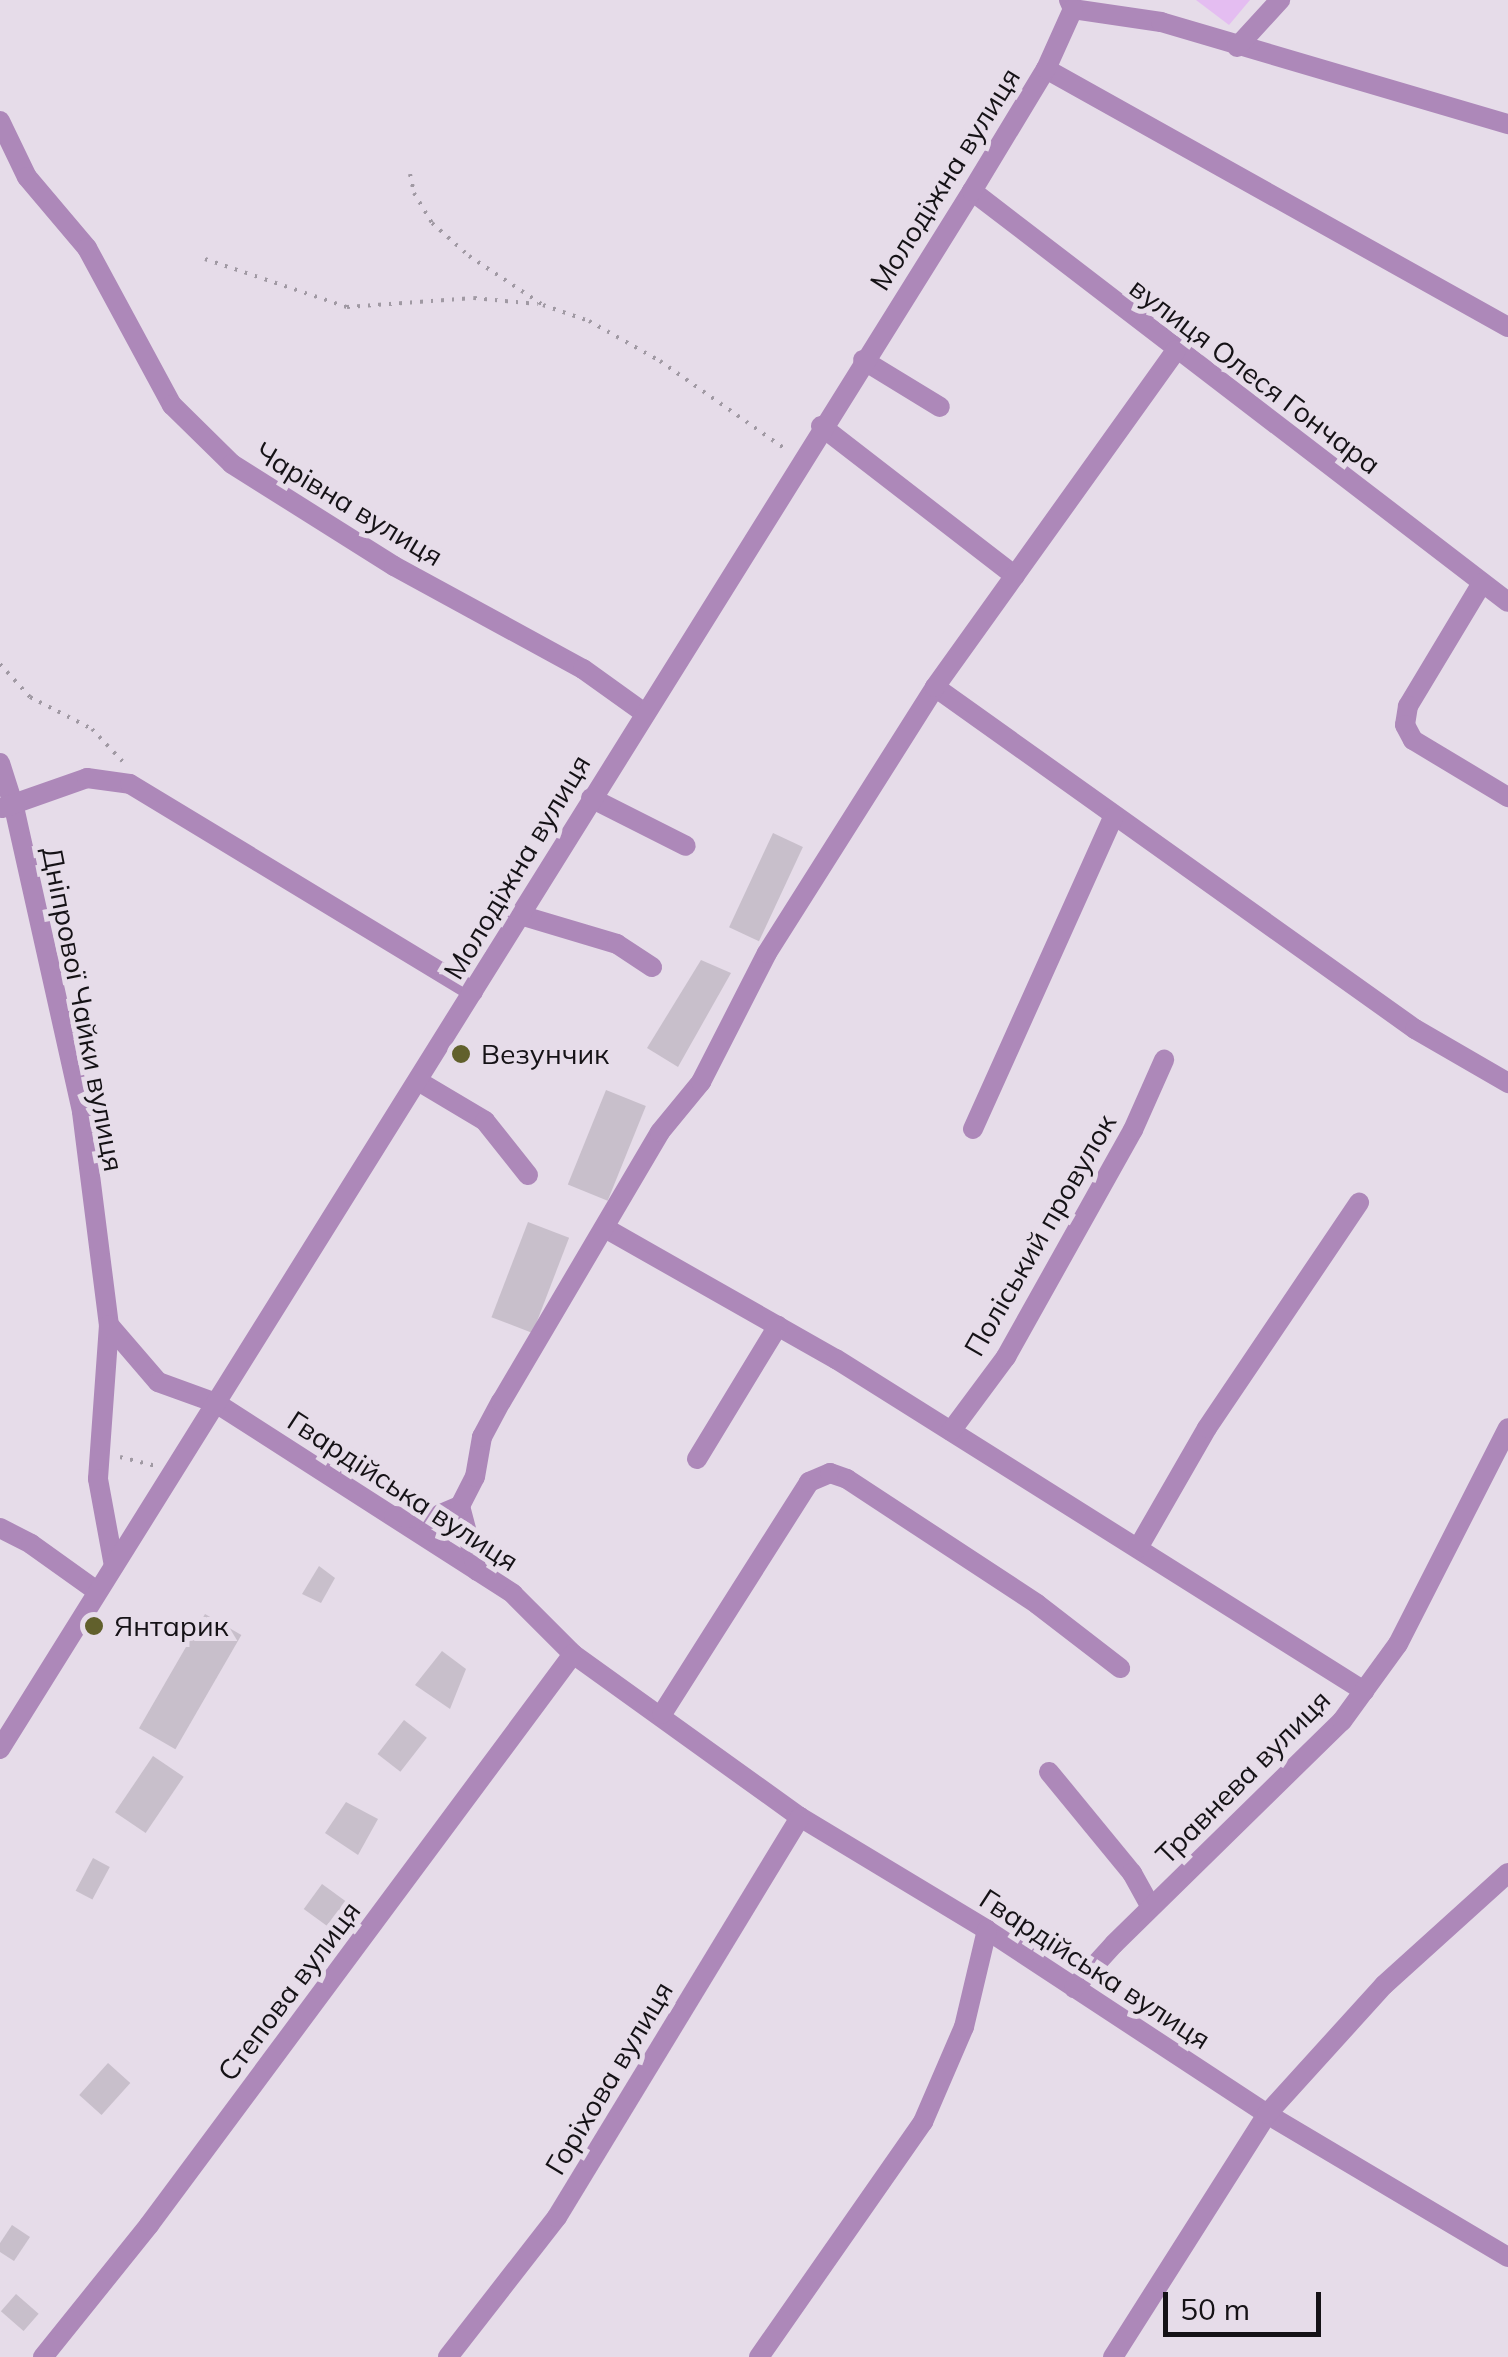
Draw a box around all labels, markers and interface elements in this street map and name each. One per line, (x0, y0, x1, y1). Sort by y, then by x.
street label: Молодіжна вулиця (863, 62, 1027, 296)
street label: вулиця Олеся Гончара (1123, 271, 1387, 481)
street label: Чарівна вулиця (249, 435, 449, 573)
street label: Молодіжна вулиця (437, 749, 597, 985)
street label: Дніпрової Чайки вулиця (35, 844, 131, 1174)
place label: Везунчик (481, 1037, 609, 1071)
marker: Везунчик (450, 1043, 472, 1065)
street label: Поліський провулок (957, 1108, 1123, 1362)
street label: Гвардійська вулиця (281, 1404, 525, 1578)
place label: Янтарик (114, 1609, 229, 1643)
marker: Янтарик (83, 1615, 105, 1637)
street label: Травнева вулиця (1149, 1683, 1337, 1871)
street label: Гвардійська вулиця (973, 1882, 1217, 2056)
street label: Степова вулиця (211, 1895, 367, 2087)
street label: Горіхова вулиця (538, 1975, 680, 2181)
scale bar (1168, 2272, 1326, 2334)
text: 50 m (1180, 2290, 1250, 2328)

